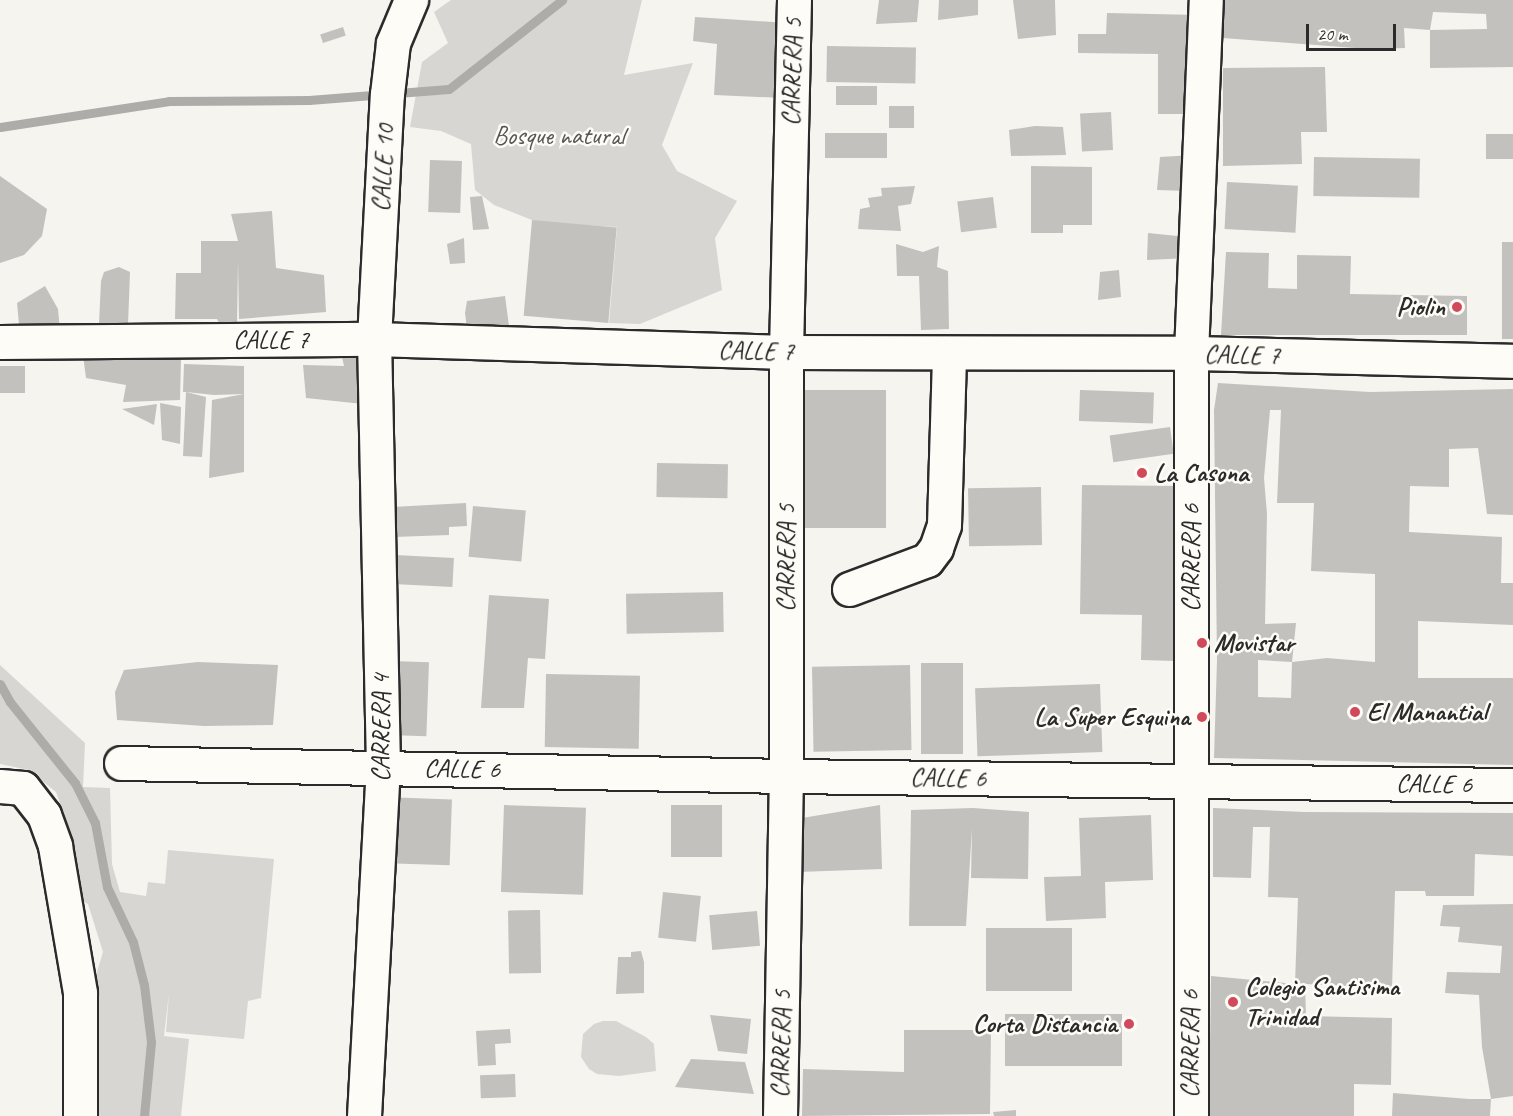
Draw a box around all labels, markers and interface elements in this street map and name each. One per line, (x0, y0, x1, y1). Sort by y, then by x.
scale bar (1309, 12, 1399, 50)
street label: CARRERA 5 (775, 18, 809, 126)
text: 20 m (1317, 23, 1348, 45)
park label: Bosque natural (493, 120, 625, 152)
street label: CALLE 10 (365, 123, 401, 213)
place label: Piolin (1396, 291, 1445, 323)
marker: Piolin (1450, 300, 1464, 314)
street label: CALLE 7 (233, 324, 309, 356)
street label: CALLE 7 (718, 335, 794, 367)
street label: CALLE 7 (1204, 339, 1280, 371)
place label: La Casona (1154, 457, 1248, 489)
marker: La Casona (1135, 466, 1149, 480)
street label: CARRERA 5 (770, 504, 802, 612)
street label: CARRERA 6 (1175, 504, 1207, 612)
place label: Movistar (1214, 627, 1294, 659)
marker: Movistar (1195, 636, 1209, 650)
street label: CARRERA 4 (365, 674, 397, 782)
place label: El Manantial (1367, 696, 1487, 728)
place label: La Super Esquina (1035, 701, 1190, 733)
marker: El Manantial (1348, 705, 1362, 719)
marker: La Super Esquina (1195, 710, 1209, 724)
street label: CALLE 6 (424, 753, 500, 785)
street label: CALLE 6 (910, 762, 986, 794)
street label: CALLE 6 (1396, 768, 1472, 800)
place label: Colegio Santisima Trinidad (1245, 971, 1401, 1032)
street label: CARRERA 5 (764, 990, 798, 1098)
street label: CARRERA 6 (1174, 990, 1206, 1098)
marker: Colegio Santisima Trinidad (1226, 995, 1240, 1009)
place label: Corta Distancia (973, 1008, 1117, 1040)
marker: Corta Distancia (1122, 1017, 1136, 1031)

